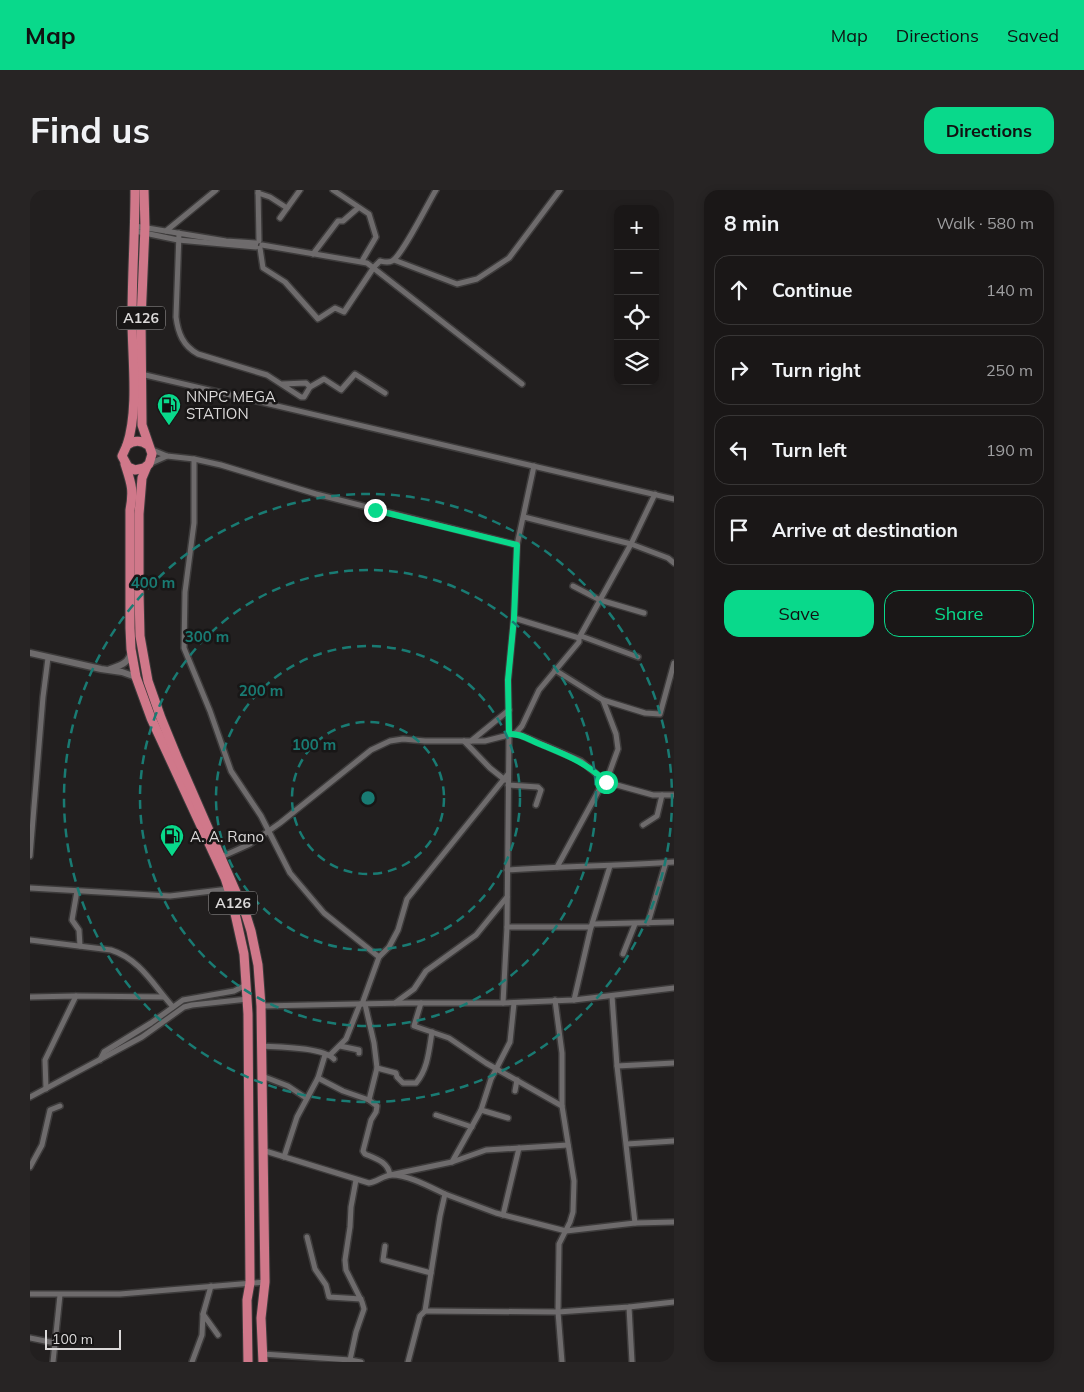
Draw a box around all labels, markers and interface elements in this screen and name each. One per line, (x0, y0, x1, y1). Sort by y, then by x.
text: Map (25, 20, 76, 50)
text: Map (831, 24, 868, 47)
text: Directions (896, 24, 979, 47)
text: Saved (1007, 24, 1059, 47)
button: Directions (924, 107, 1054, 154)
text: Find us (30, 108, 150, 152)
map controls (614, 205, 659, 385)
button: + (614, 205, 659, 250)
text: 8 min (724, 210, 779, 236)
text: Walk · 580 m (936, 213, 1034, 233)
button: − (614, 250, 659, 295)
icon: ahead (725, 276, 753, 304)
text: Continue (772, 278, 852, 302)
text: 140 m (986, 280, 1033, 300)
button: locate (614, 295, 659, 340)
road number: A126 (117, 306, 165, 330)
button: layers (614, 340, 659, 385)
icon: right (725, 356, 753, 384)
text: Turn right (772, 358, 861, 382)
text: 250 m (986, 360, 1033, 380)
place label: NNPC MEGA STATION (186, 387, 276, 423)
fuel station icon: NNPC MEGA STATION (156, 392, 182, 426)
icon: left (725, 436, 753, 464)
text: Turn left (772, 438, 847, 462)
text: 190 m (986, 440, 1033, 460)
route end (364, 499, 387, 522)
icon: arrive (725, 516, 753, 544)
text: Arrive at destination (772, 518, 958, 542)
text: 400 m (131, 573, 175, 592)
button: Save (724, 590, 874, 637)
button: Share (884, 590, 1034, 637)
text: 300 m (185, 627, 229, 646)
text: 200 m (239, 681, 283, 700)
text: 100 m (292, 735, 336, 754)
route start (595, 771, 618, 794)
centre of rings (359, 789, 377, 807)
fuel station icon: A. A. Rano (159, 823, 185, 857)
place label: A. A. Rano (190, 827, 264, 846)
road number: A126 (209, 891, 257, 914)
scale bar (45, 1327, 121, 1350)
text: 100 m (52, 1330, 93, 1348)

